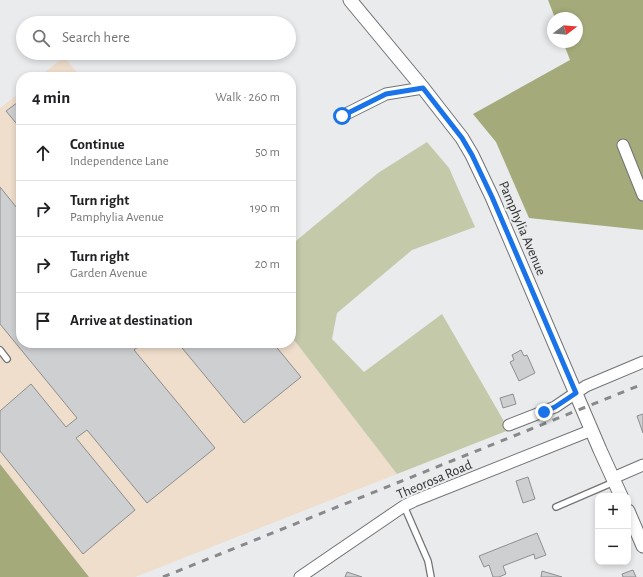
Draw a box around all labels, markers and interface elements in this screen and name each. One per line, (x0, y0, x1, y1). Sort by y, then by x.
north arrow (547, 12, 583, 48)
search box (16, 16, 296, 60)
icon: search (30, 27, 52, 49)
text: Search here (62, 30, 130, 45)
text: 4 min (32, 89, 70, 106)
text: Walk · 260 m (215, 91, 280, 104)
route start (333, 107, 351, 125)
text: Continue (70, 137, 125, 152)
icon: ahead (32, 142, 54, 164)
text: 50 m (255, 146, 280, 159)
text: Independence Lane (70, 155, 169, 168)
street label: Pamphylia Avenue (496, 179, 548, 278)
text: Turn right (70, 193, 129, 208)
icon: right (32, 198, 54, 220)
text: 190 m (250, 202, 280, 215)
text: Pamphylia Avenue (70, 211, 164, 224)
text: Turn right (70, 249, 129, 264)
icon: right (32, 254, 54, 276)
text: 20 m (255, 258, 280, 271)
text: Garden Avenue (70, 267, 147, 280)
icon: arrive (32, 310, 54, 332)
text: Arrive at destination (70, 313, 193, 328)
route end (535, 403, 553, 421)
street label: Theorosa Road (395, 458, 474, 502)
map controls (595, 493, 631, 565)
button: + (595, 493, 631, 529)
button: − (595, 529, 631, 565)

